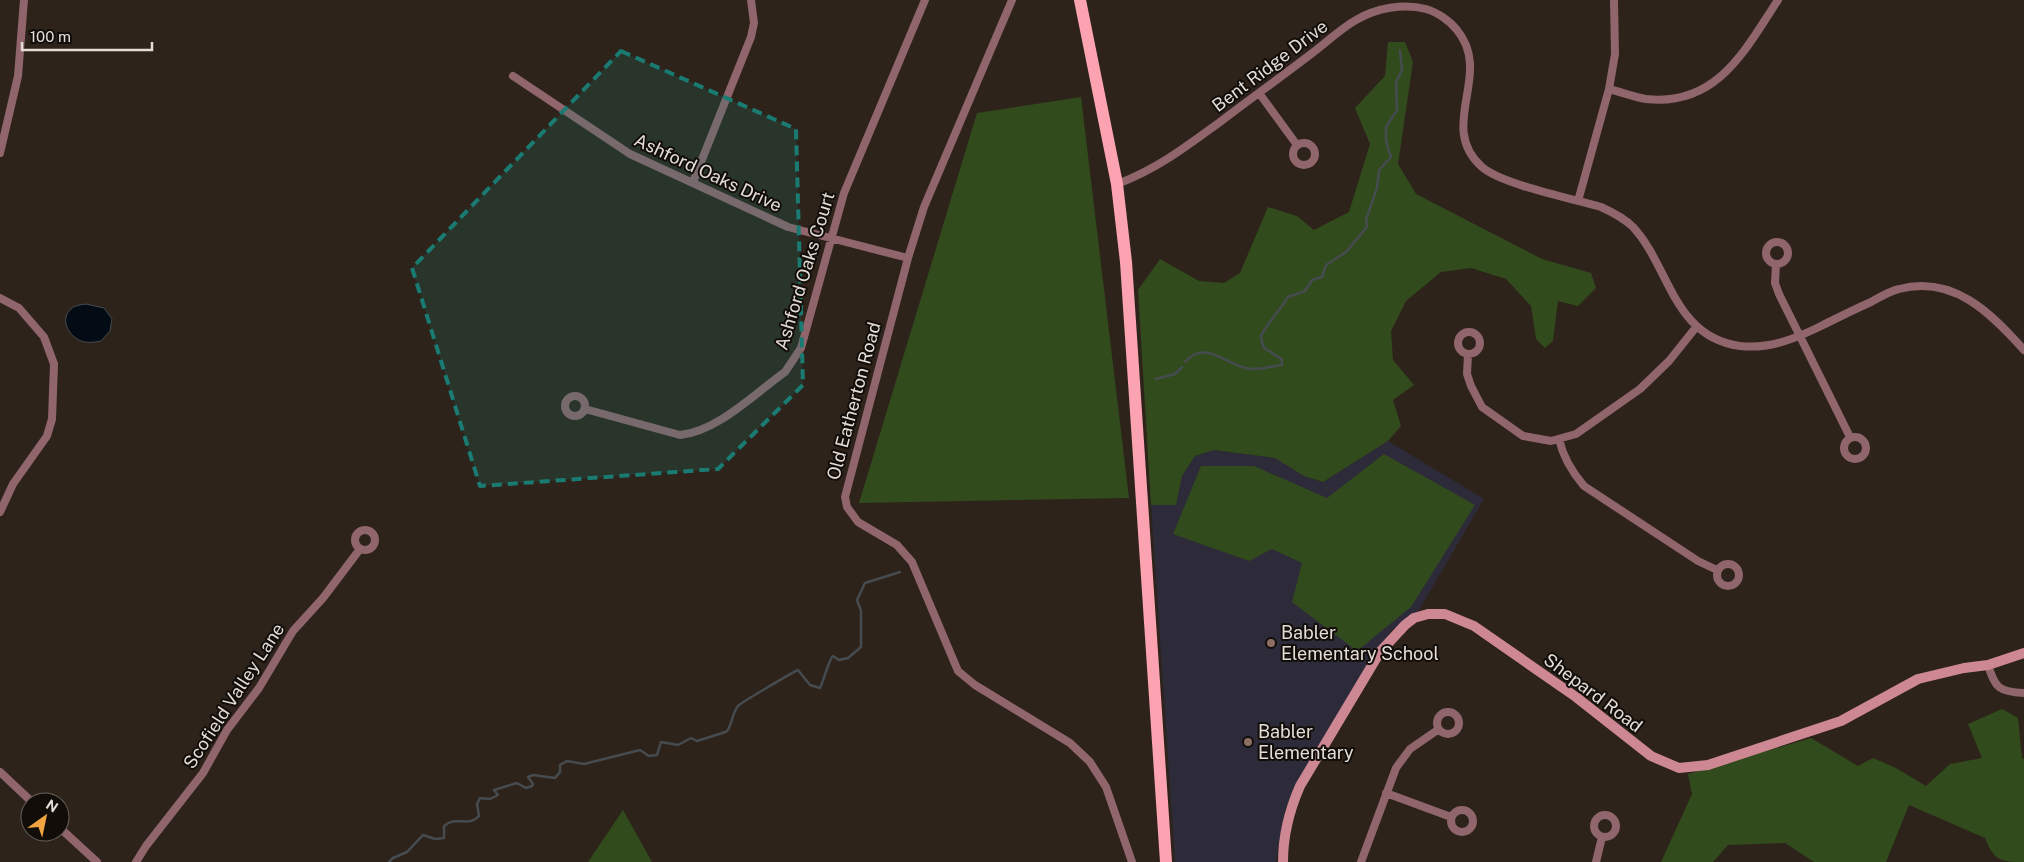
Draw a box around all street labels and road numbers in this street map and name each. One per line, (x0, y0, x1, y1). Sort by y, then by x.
street label: Bent Ridge Drive (1208, 15, 1332, 116)
street label: Ashford Oaks Drive (631, 129, 785, 216)
street label: Ashford Oaks Court (770, 189, 839, 352)
street label: Old Eatherton Road (822, 320, 885, 482)
street label: Scofield Valley Lane (179, 619, 288, 772)
street label: Shepard Road (1540, 649, 1647, 736)

